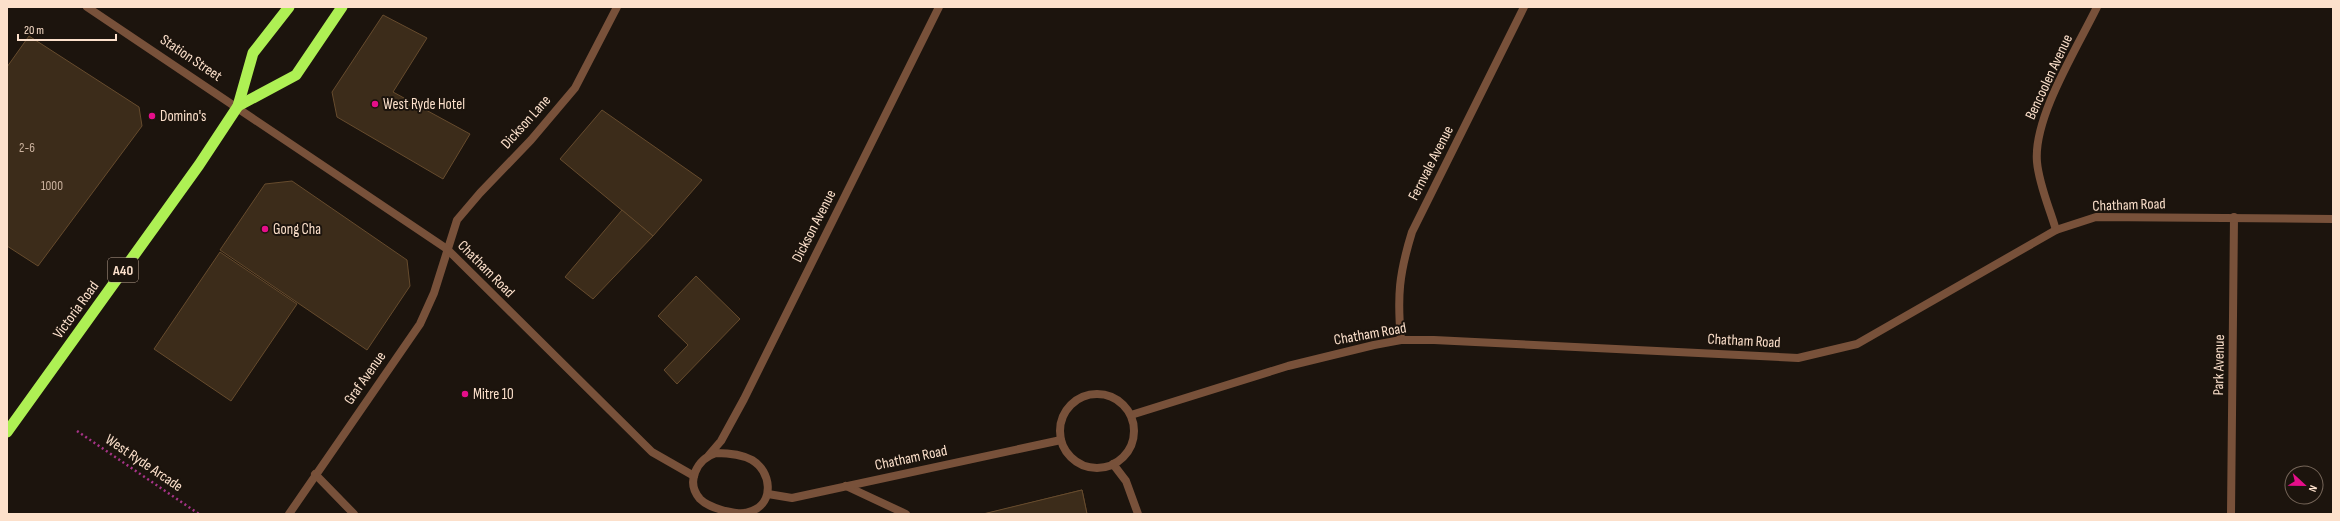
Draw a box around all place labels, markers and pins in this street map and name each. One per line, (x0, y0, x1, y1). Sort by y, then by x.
place label: West Ryde Hotel (383, 95, 465, 114)
marker: West Ryde Hotel (370, 99, 380, 109)
place label: Domino's (160, 107, 206, 126)
marker: Domino's (147, 111, 157, 121)
place label: Gong Cha (273, 220, 321, 239)
marker: Gong Cha (260, 224, 270, 234)
place label: Mitre 10 (473, 385, 514, 404)
marker: Mitre 10 (460, 389, 470, 399)

